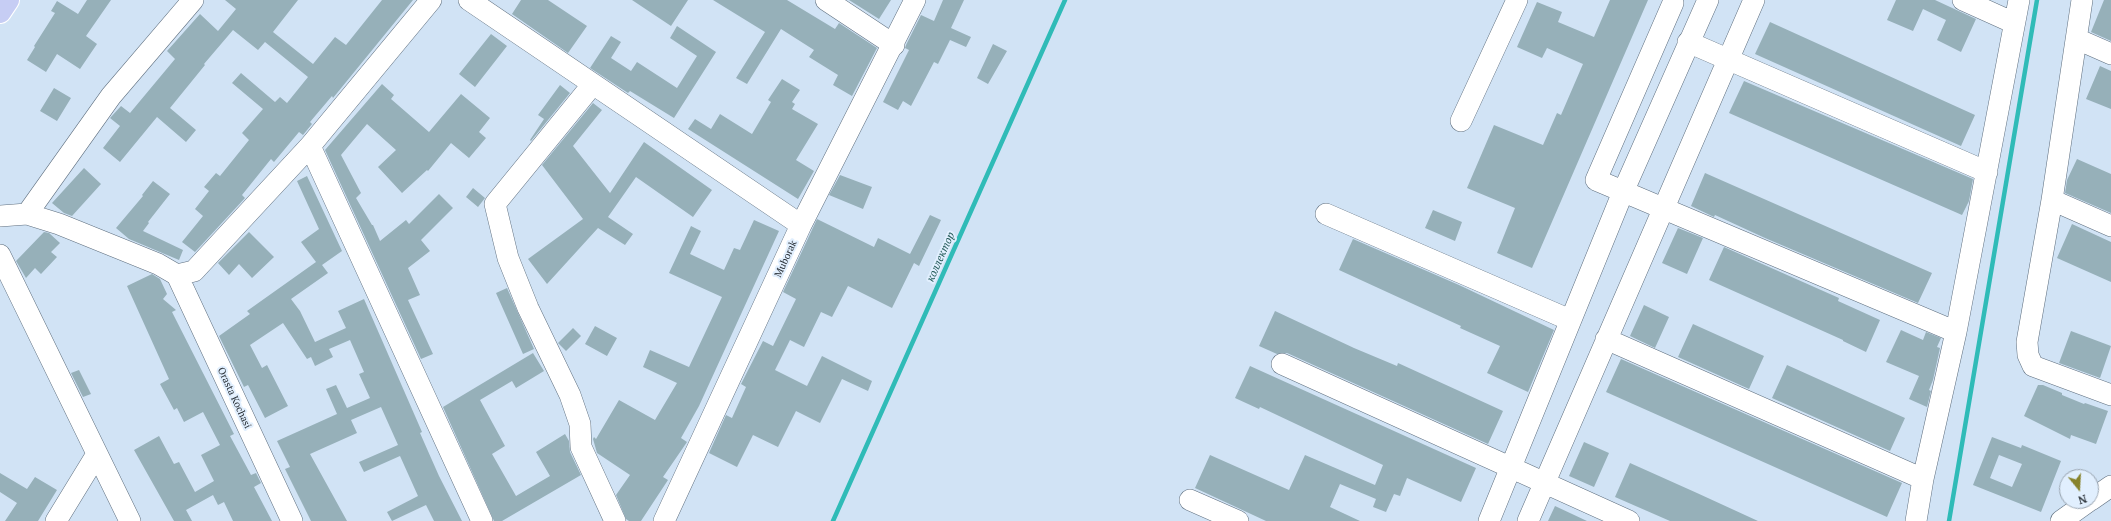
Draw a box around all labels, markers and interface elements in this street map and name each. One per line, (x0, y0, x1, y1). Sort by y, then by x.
water label: коллектор (924, 230, 958, 284)
street label: Muborak (772, 239, 800, 279)
street label: Orasta Kochasi (215, 365, 253, 431)
north arrow (2059, 469, 2099, 509)
text: N (2076, 492, 2089, 507)

